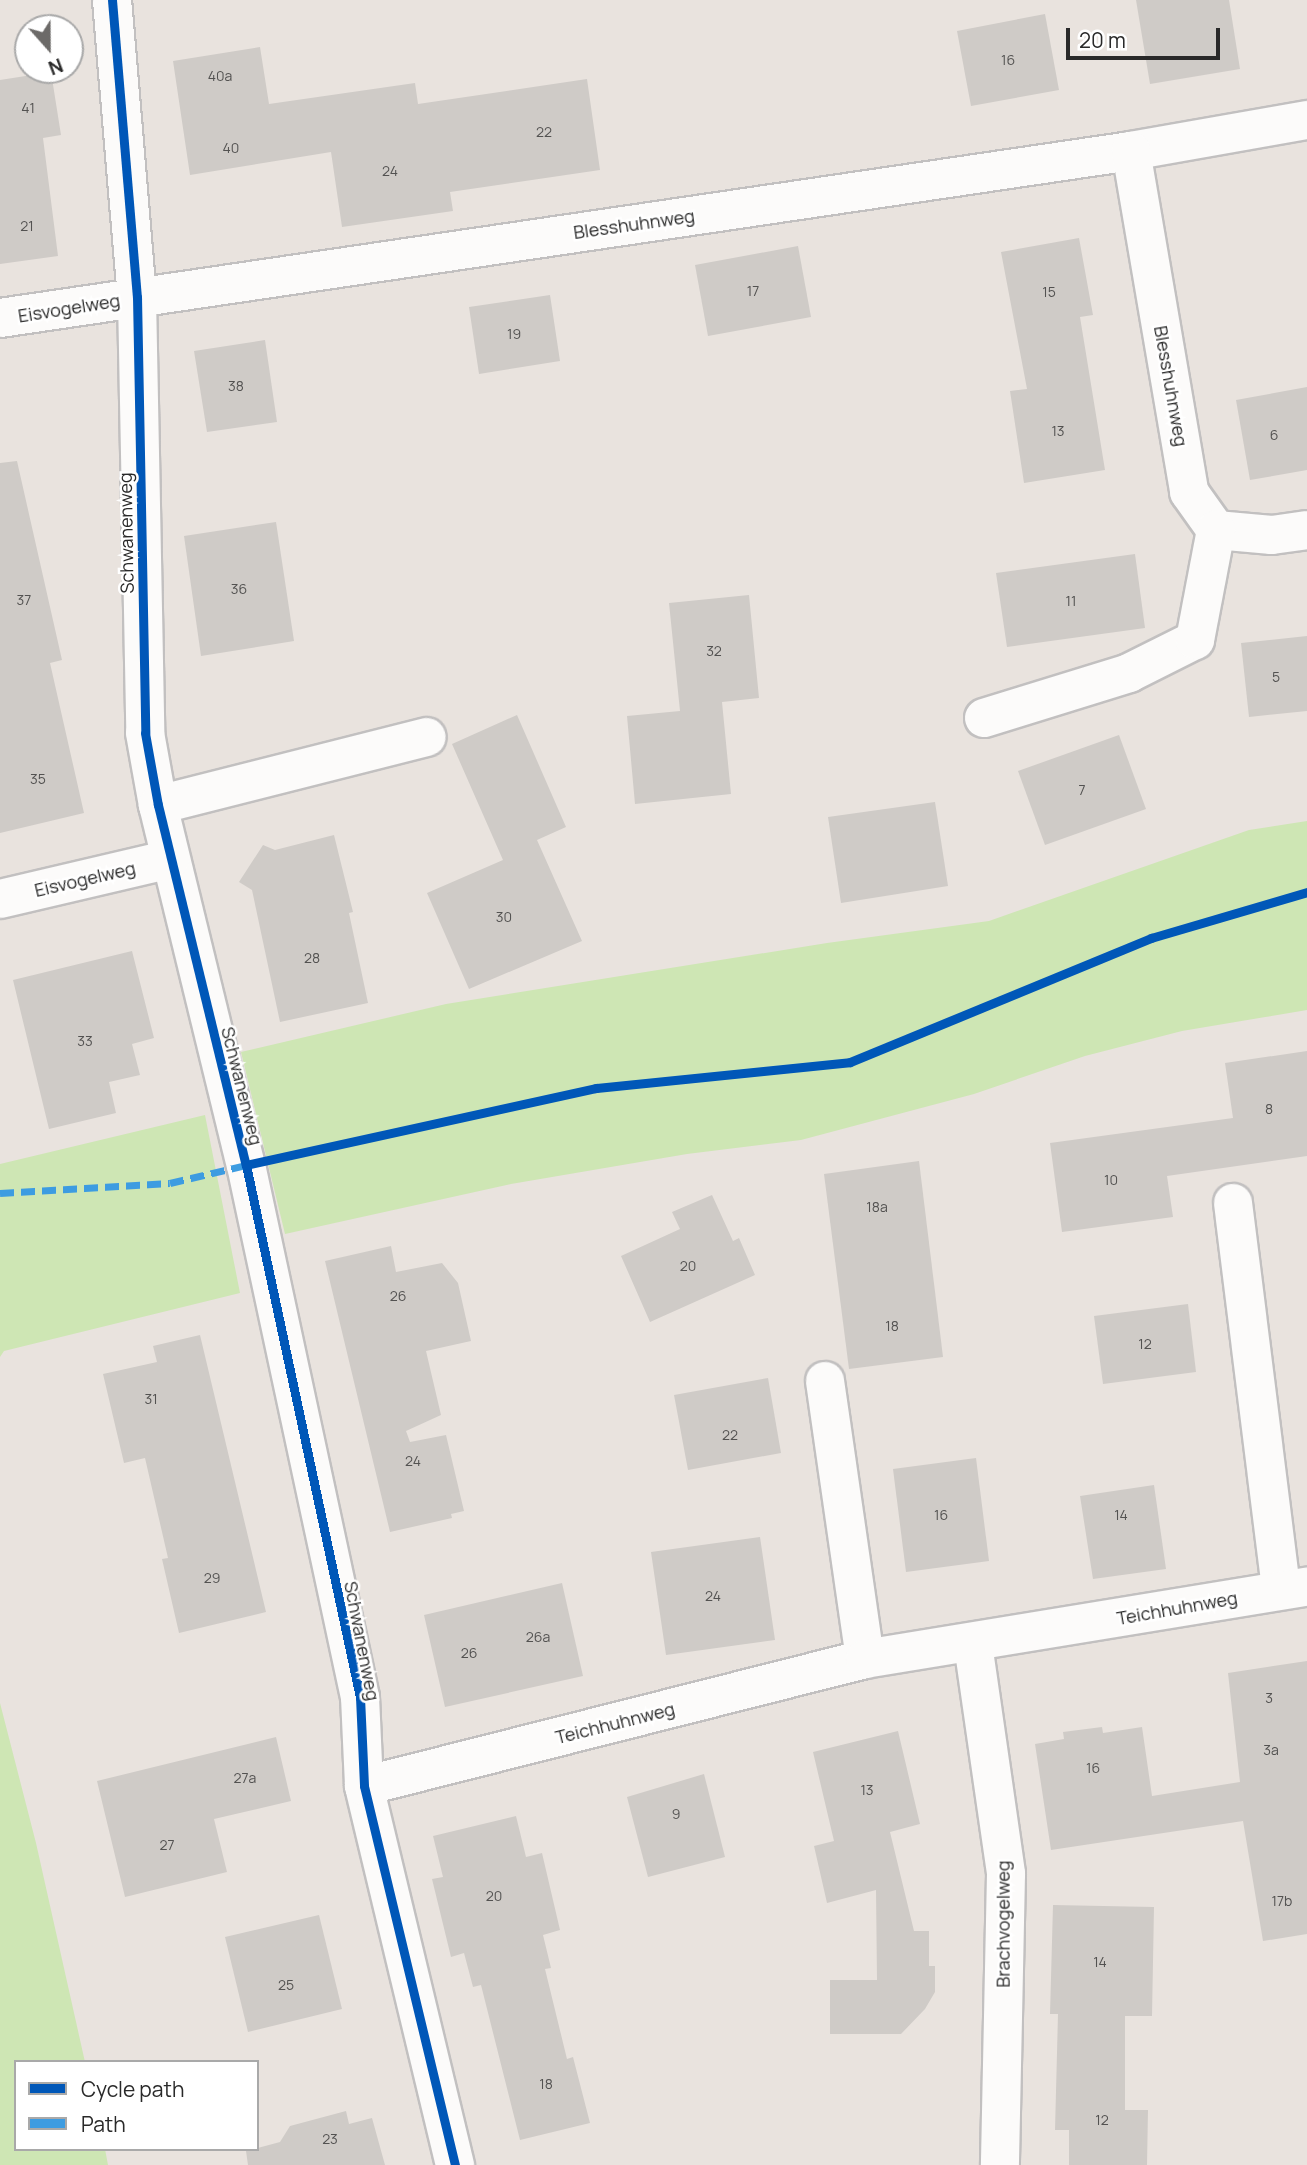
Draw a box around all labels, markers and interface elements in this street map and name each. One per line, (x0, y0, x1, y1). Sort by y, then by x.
north arrow (14, 14, 84, 84)
scale bar (1069, 14, 1223, 58)
text: 20 m (1079, 26, 1126, 54)
text: N (45, 52, 67, 81)
house number: 16 (1001, 52, 1015, 68)
house number: 40a (208, 68, 232, 84)
house number: 41 (21, 100, 35, 116)
house number: 22 (536, 124, 552, 140)
house number: 40 (223, 140, 239, 156)
house number: 24 (382, 163, 398, 179)
street label: Blesshuhnweg (572, 205, 696, 243)
house number: 21 (20, 218, 34, 234)
house number: 17 (747, 283, 759, 299)
house number: 15 (1042, 284, 1056, 300)
street label: Eisvogelweg (16, 289, 122, 327)
street label: Blesshuhnweg (1150, 324, 1192, 448)
house number: 19 (507, 326, 521, 342)
house number: 38 (228, 378, 244, 394)
house number: 13 (1051, 423, 1065, 439)
house number: 6 (1270, 427, 1278, 443)
street label: Schwanenweg (114, 472, 138, 594)
house number: 36 (231, 581, 247, 597)
house number: 37 (17, 592, 31, 608)
house number: 11 (1066, 593, 1076, 609)
house number: 32 (706, 643, 722, 659)
house number: 5 (1272, 669, 1280, 685)
house number: 35 (30, 771, 46, 787)
house number: 7 (1078, 782, 1086, 798)
street label: Eisvogelweg (32, 857, 138, 901)
house number: 30 (496, 909, 512, 925)
house number: 28 (304, 950, 320, 966)
street label: Schwanenweg (217, 1025, 267, 1147)
house number: 33 (77, 1033, 93, 1049)
house number: 8 (1265, 1101, 1273, 1117)
house number: 10 (1104, 1172, 1118, 1188)
house number: 18a (866, 1199, 888, 1215)
house number: 20 (680, 1258, 696, 1274)
house number: 26 (390, 1288, 406, 1304)
house number: 18 (885, 1318, 899, 1334)
house number: 12 (1138, 1336, 1152, 1352)
house number: 31 (144, 1391, 158, 1407)
house number: 22 (722, 1427, 738, 1443)
house number: 24 (405, 1453, 421, 1469)
house number: 16 (934, 1507, 948, 1523)
house number: 14 (1114, 1507, 1128, 1523)
house number: 29 (204, 1570, 220, 1586)
street label: Schwanenweg (340, 1579, 384, 1703)
street label: Teichhuhnweg (1115, 1587, 1239, 1629)
house number: 24 (705, 1588, 721, 1604)
house number: 26a (526, 1629, 550, 1645)
house number: 26 (461, 1645, 477, 1661)
house number: 3 (1265, 1690, 1273, 1706)
street label: Teichhuhnweg (553, 1698, 677, 1748)
house number: 3a (1263, 1742, 1279, 1758)
house number: 16 (1086, 1760, 1100, 1776)
house number: 27a (234, 1770, 256, 1786)
house number: 13 (860, 1782, 874, 1798)
house number: 9 (672, 1806, 680, 1822)
house number: 27 (159, 1837, 175, 1853)
street label: Brachvogelweg (992, 1860, 1014, 1988)
house number: 20 (486, 1888, 502, 1904)
house number: 17b (1272, 1893, 1292, 1909)
house number: 14 (1093, 1954, 1107, 1970)
house number: 25 (278, 1977, 294, 1993)
legend (14, 2060, 259, 2151)
text: Cycle path (81, 2075, 184, 2103)
house number: 18 (539, 2076, 553, 2092)
text: Path (81, 2110, 126, 2138)
house number: 12 (1095, 2112, 1109, 2128)
house number: 23 (322, 2131, 338, 2147)

